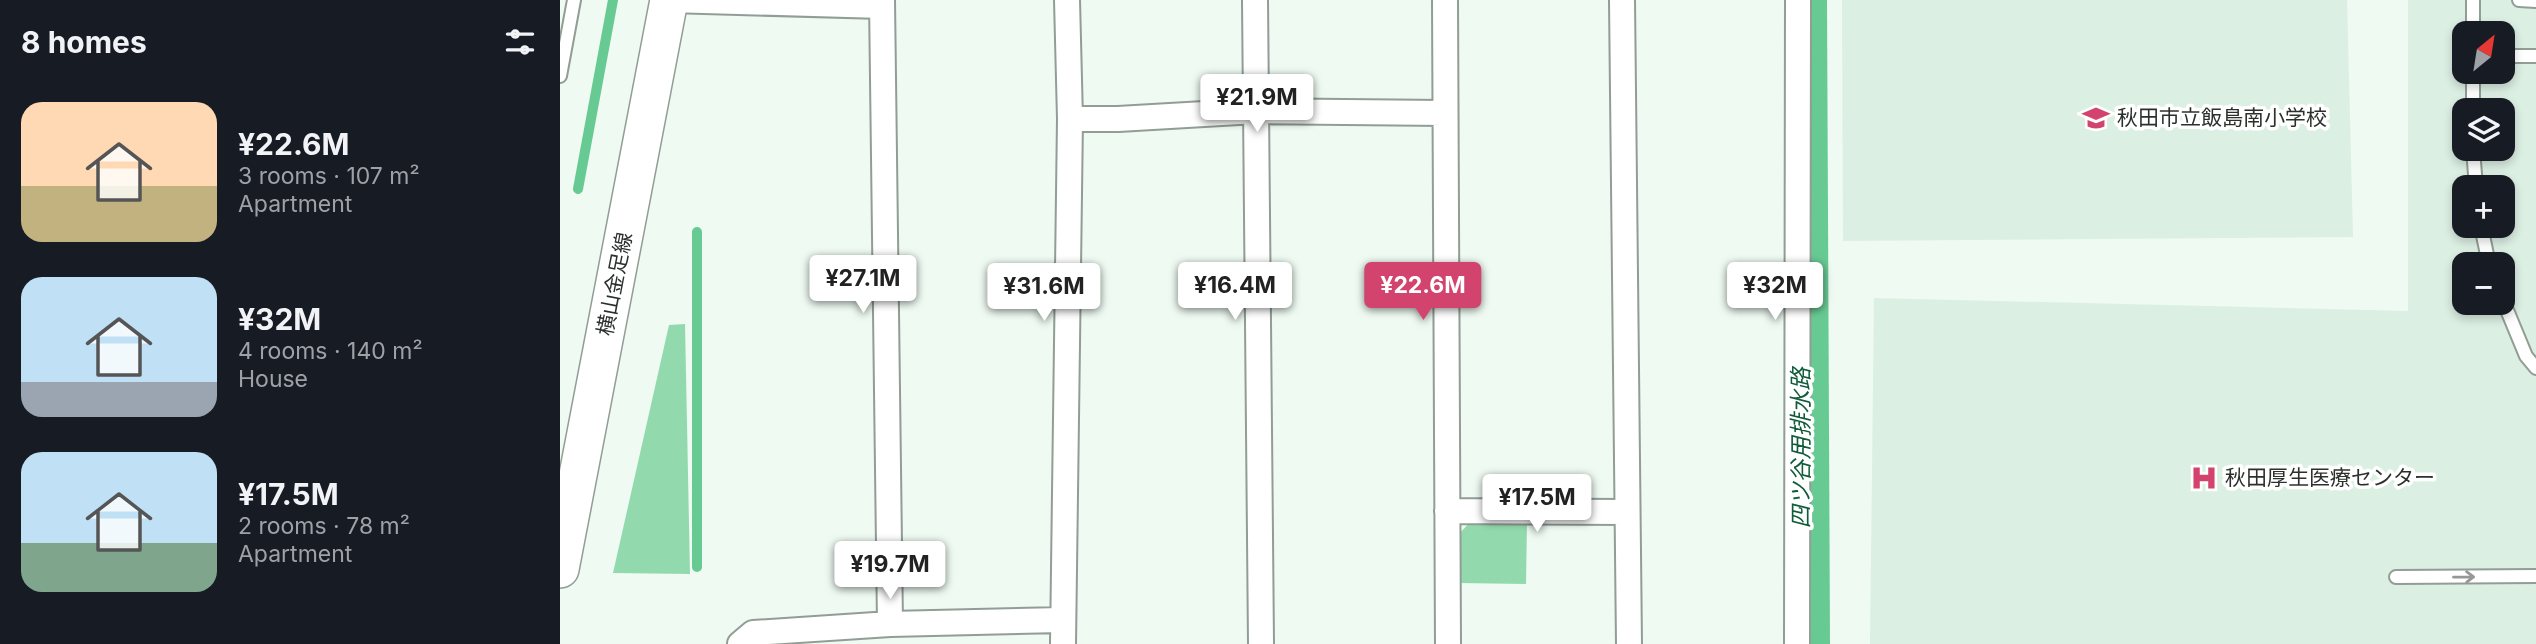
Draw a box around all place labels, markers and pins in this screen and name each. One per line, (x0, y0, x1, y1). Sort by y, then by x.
pin: ¥21.9M (1200, 74, 1314, 134)
school or university icon: 秋田市立飯島南小学校 (2081, 103, 2111, 133)
place label: 秋田市立飯島南小学校 (2117, 105, 2327, 130)
pin: ¥27.1M (806, 256, 920, 315)
pin: ¥16.4M (1178, 262, 1292, 322)
pin: ¥22.6M (1366, 262, 1480, 322)
pin: ¥32M (1734, 262, 1816, 322)
pin: ¥31.6M (987, 264, 1101, 323)
hospital icon: 秋田厚生医療センター (2189, 463, 2219, 493)
place label: 秋田厚生医療センター (2225, 465, 2435, 490)
pin: ¥17.5M (1480, 475, 1594, 534)
pin: ¥19.7M (833, 542, 947, 601)

